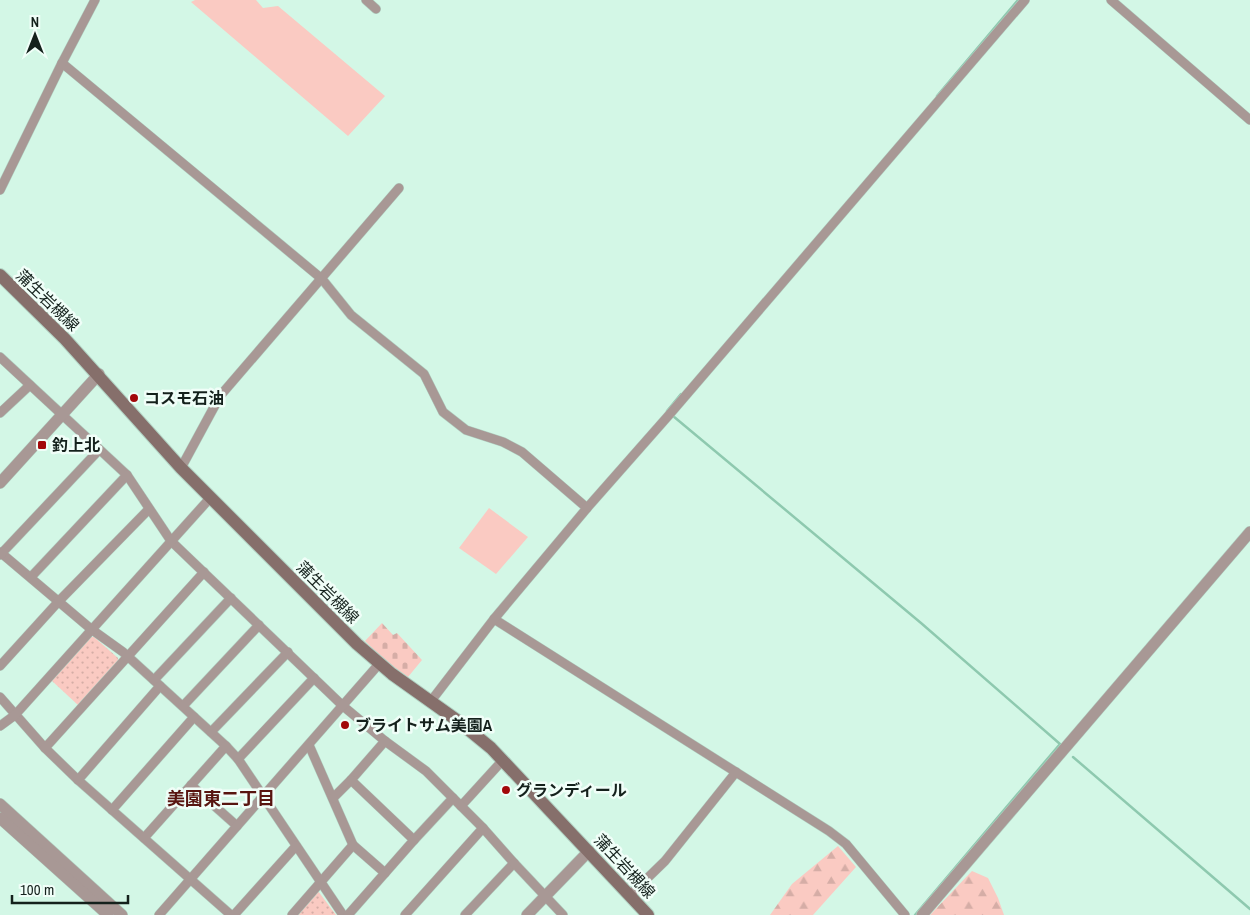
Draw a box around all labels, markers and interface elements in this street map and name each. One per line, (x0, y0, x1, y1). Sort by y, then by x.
north arrow (10, 10, 60, 60)
text: N (31, 13, 39, 31)
street label: 蒲生岩槻線 (12, 264, 84, 336)
place label: コスモ石油 (144, 387, 224, 409)
marker: コスモ石油 (128, 392, 140, 404)
place label: 釣上北 (52, 434, 100, 456)
marker: 釣上北 (36, 439, 48, 451)
street label: 蒲生岩槻線 (292, 556, 364, 628)
place label: ブライトサム美園A (355, 714, 493, 736)
marker: ブライトサム美園A (339, 719, 351, 731)
place label: グランディール (516, 779, 627, 801)
marker: グランディール (500, 784, 512, 796)
district label: 美園東二丁目 (167, 786, 275, 811)
street label: 蒲生岩槻線 (590, 829, 660, 903)
scale bar (12, 872, 129, 904)
text: 100 m (20, 879, 54, 900)

